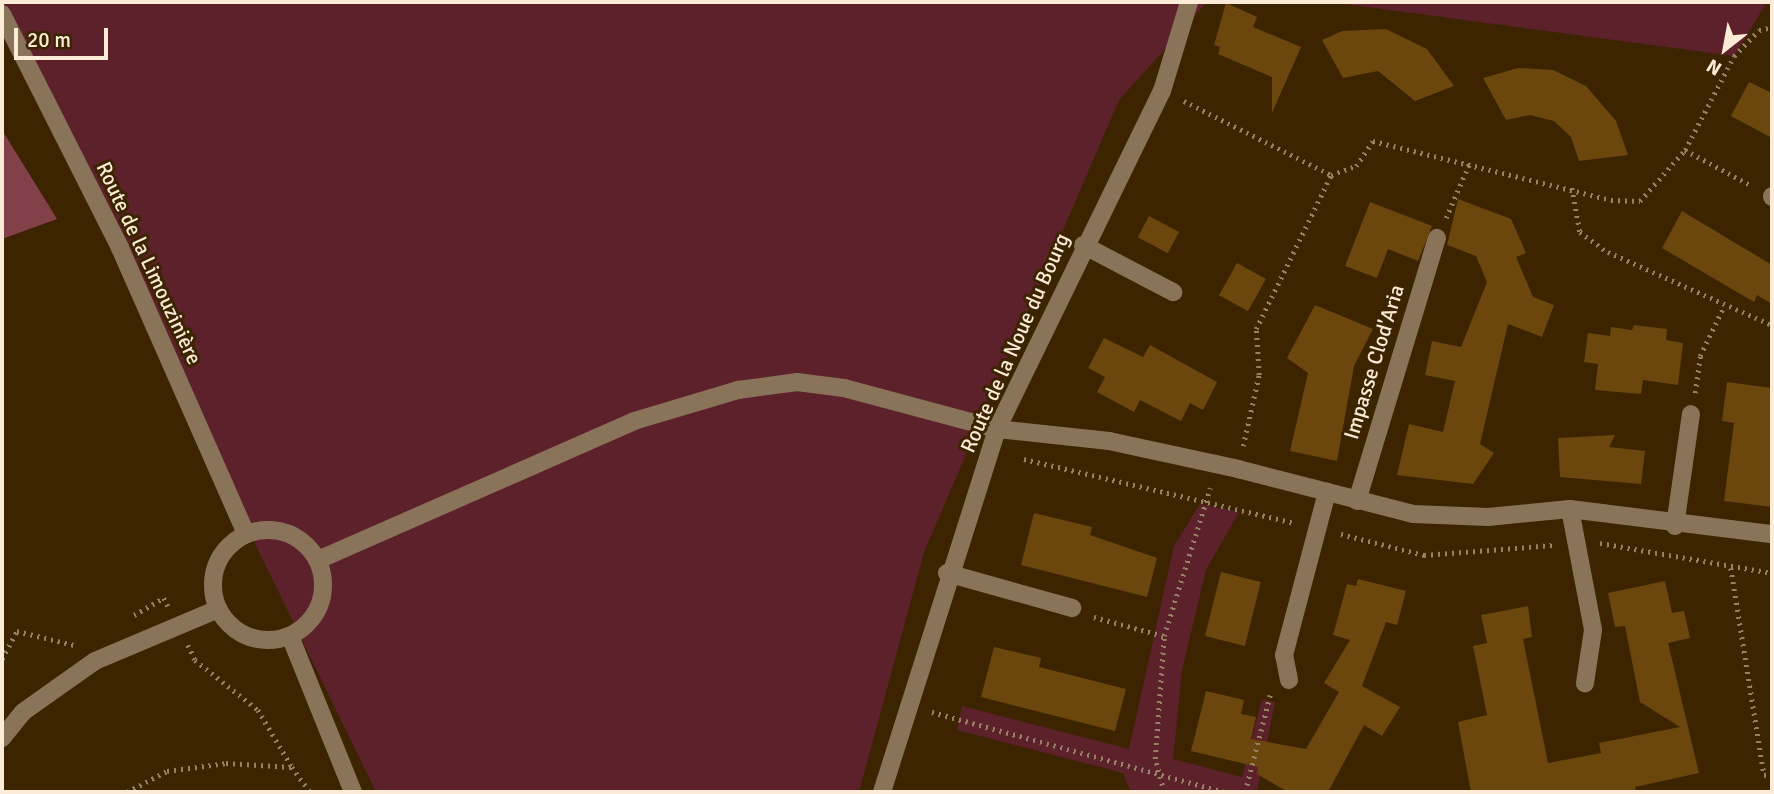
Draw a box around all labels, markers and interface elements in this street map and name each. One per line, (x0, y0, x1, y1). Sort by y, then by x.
scale bar (18, 14, 112, 58)
north arrow (1690, 14, 1760, 84)
text: 20 m (27, 27, 71, 53)
text: N (1702, 53, 1726, 81)
street label: Route de la Limouzinière (91, 158, 207, 368)
street label: Route de la Noue du Bourg (955, 229, 1075, 457)
street label: Impasse Clod'Aria (1338, 282, 1410, 442)

